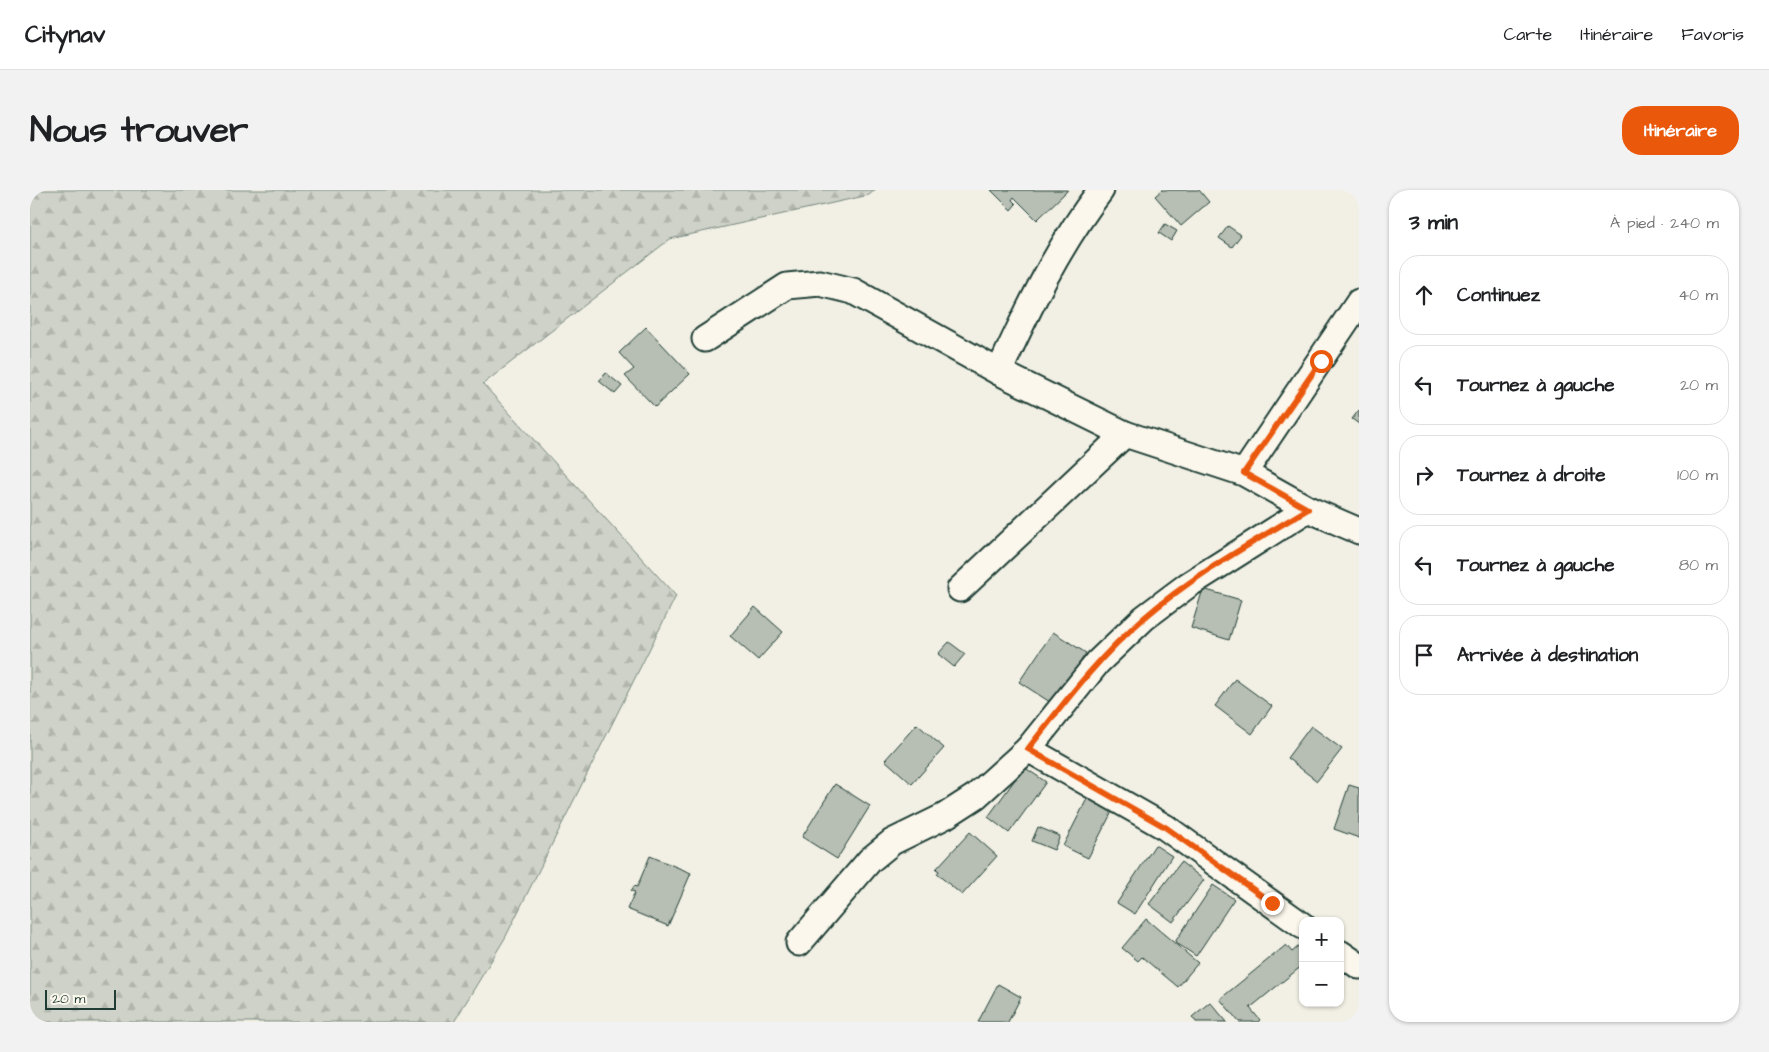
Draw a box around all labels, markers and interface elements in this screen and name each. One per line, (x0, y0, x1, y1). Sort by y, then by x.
text: Citynav (25, 18, 105, 52)
text: Carte (1503, 22, 1552, 47)
text: Itinéraire (1580, 22, 1653, 47)
text: Favoris (1681, 22, 1744, 47)
text: Nous trouver (30, 106, 248, 155)
button: Itinéraire (1622, 106, 1739, 155)
text: 3 min (1409, 208, 1458, 237)
text: À pied · 240 m (1610, 212, 1719, 234)
icon: ahead (1410, 281, 1438, 309)
text: Continuez (1457, 282, 1540, 309)
text: 40 m (1678, 284, 1718, 306)
route start (1310, 350, 1333, 373)
icon: left (1410, 371, 1438, 399)
text: Tournez à gauche (1457, 372, 1615, 399)
text: 20 m (1680, 374, 1718, 396)
icon: right (1410, 461, 1438, 489)
text: Tournez à droite (1457, 462, 1605, 489)
text: 100 m (1677, 464, 1718, 486)
icon: left (1410, 551, 1438, 579)
text: Tournez à gauche (1457, 552, 1615, 579)
text: 80 m (1679, 554, 1718, 576)
icon: arrive (1410, 641, 1438, 669)
text: Arrivée à destination (1457, 642, 1638, 669)
route end (1261, 892, 1284, 915)
map controls (1299, 917, 1344, 1007)
button: + (1299, 917, 1344, 962)
button: − (1299, 962, 1344, 1007)
scale bar (45, 987, 116, 1010)
text: 20 m (52, 989, 85, 1009)

